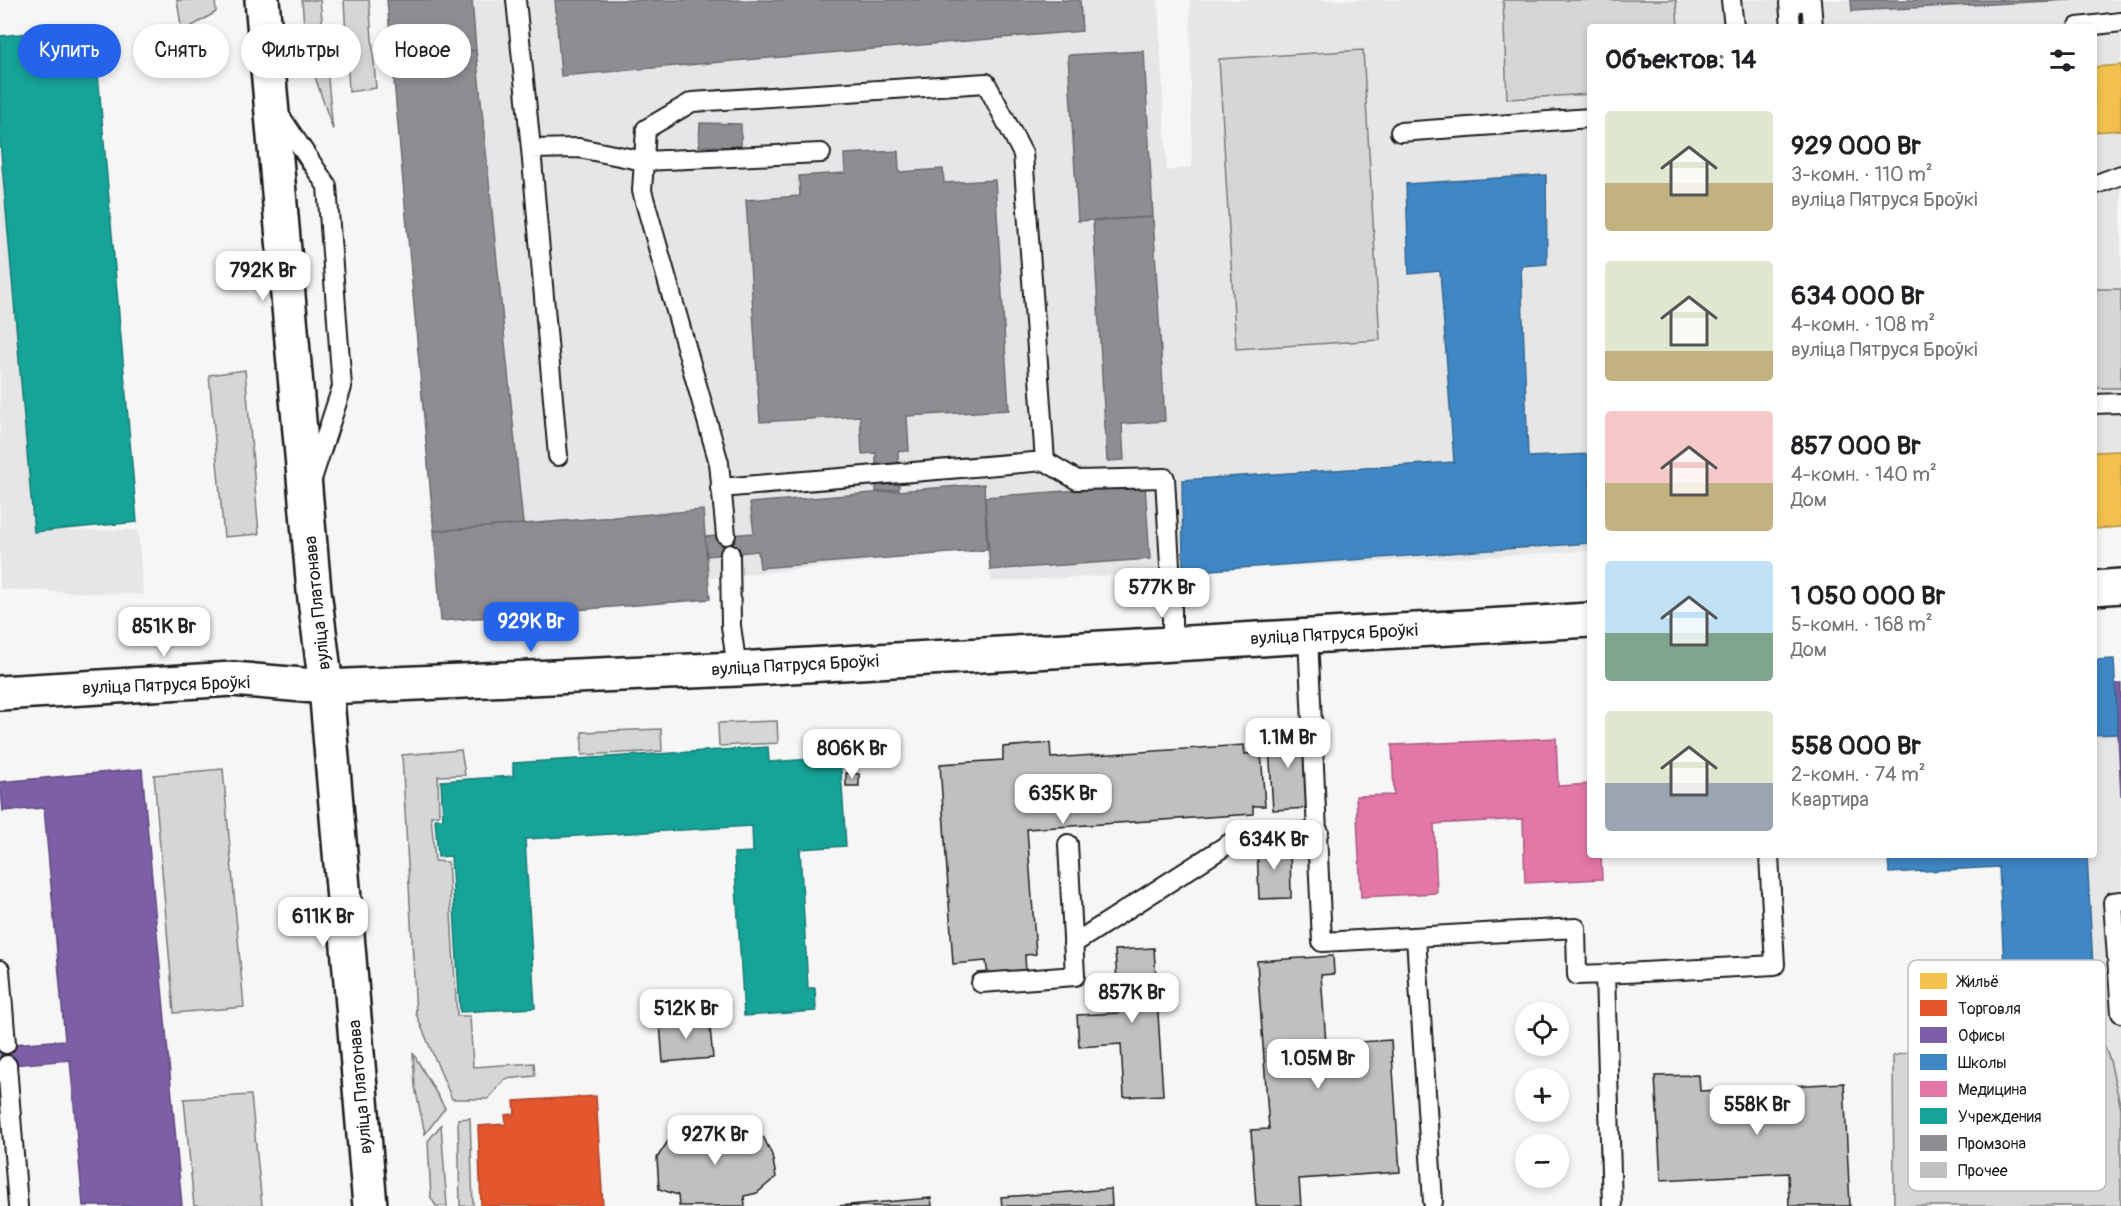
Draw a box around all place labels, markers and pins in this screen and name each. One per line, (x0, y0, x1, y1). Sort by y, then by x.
pin: 792K Br (208, 251, 318, 302)
pin: 577K Br (1107, 568, 1217, 619)
pin: 929K Br (476, 602, 586, 653)
pin: 851K Br (109, 607, 219, 658)
pin: 1.1M Br (1233, 718, 1343, 769)
pin: 806K Br (797, 729, 907, 780)
pin: 635K Br (1008, 774, 1118, 825)
pin: 634K Br (1219, 820, 1329, 871)
pin: 611K Br (268, 897, 378, 948)
pin: 857K Br (1077, 973, 1187, 1024)
pin: 512K Br (631, 989, 741, 1040)
pin: 1.05M Br (1256, 1039, 1380, 1090)
pin: 558K Br (1702, 1085, 1812, 1136)
pin: 927K Br (660, 1115, 770, 1166)

